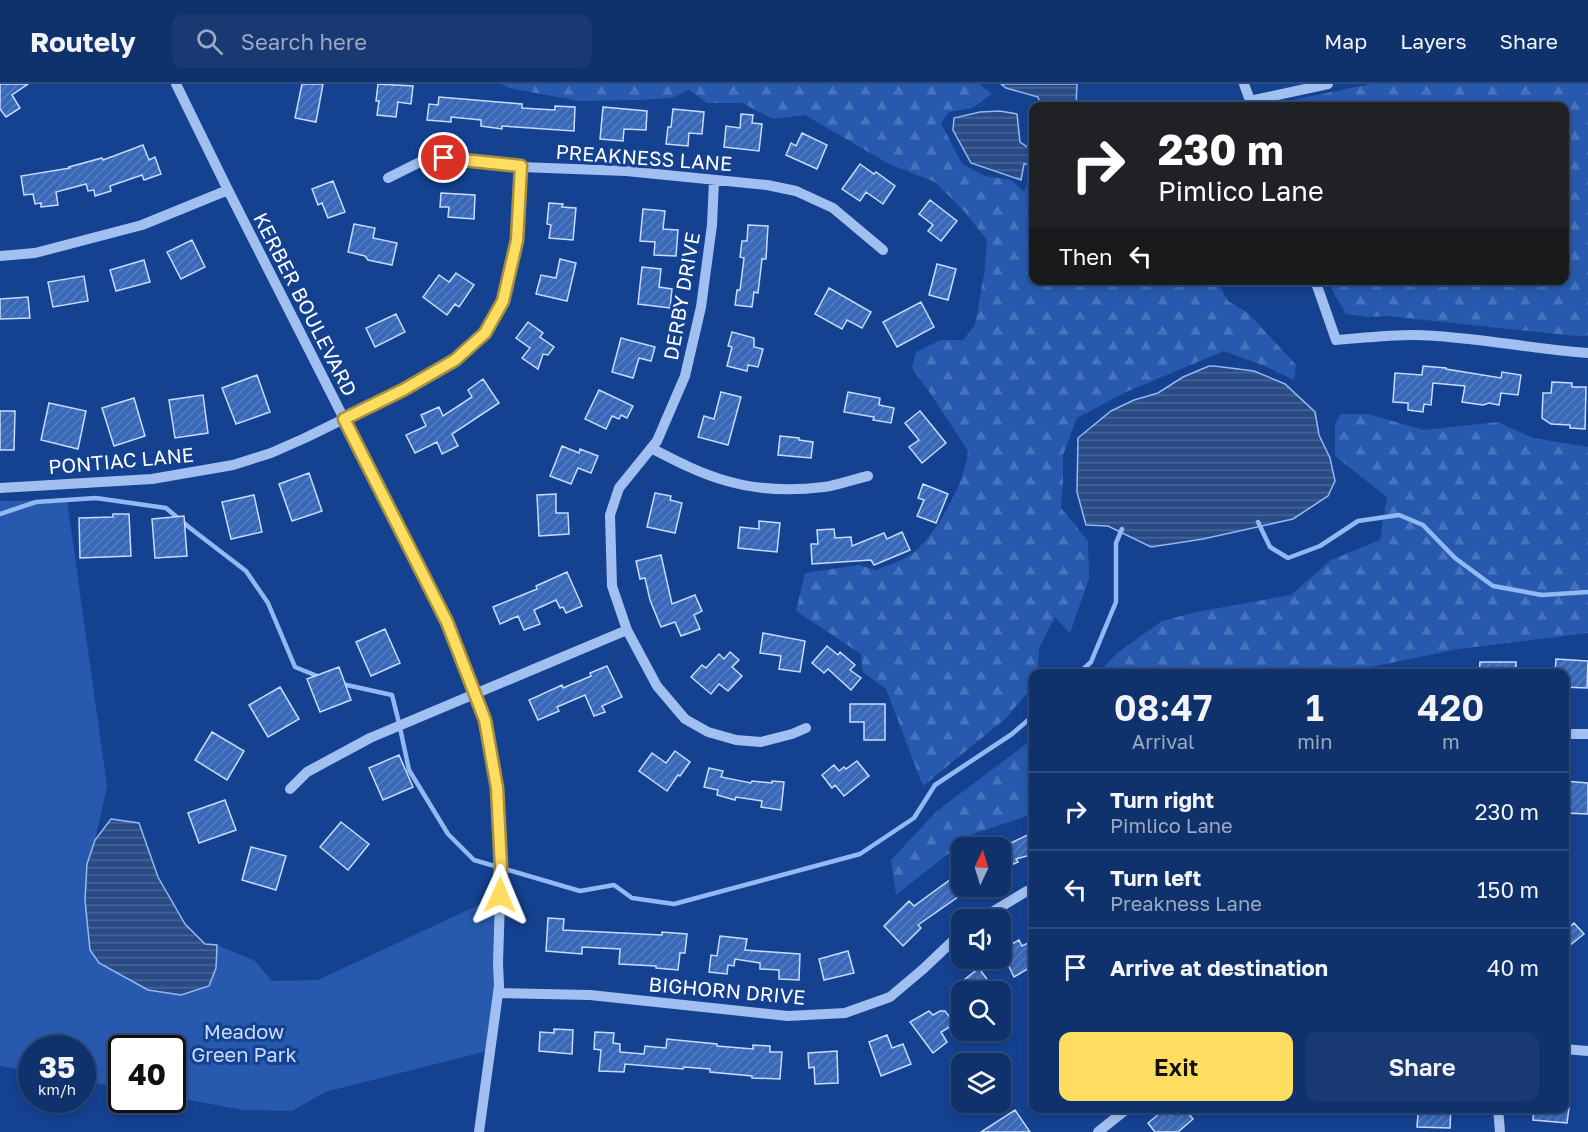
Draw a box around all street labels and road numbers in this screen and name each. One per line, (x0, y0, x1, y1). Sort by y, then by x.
street label: PREAKNESS LANE (555, 139, 733, 175)
street label: KERBER BOULEVARD (249, 208, 363, 400)
street label: DERBY DRIVE (658, 230, 704, 362)
street label: PONTIAC LANE (47, 442, 195, 478)
street label: BIGHORN DRIVE (648, 971, 806, 1009)

